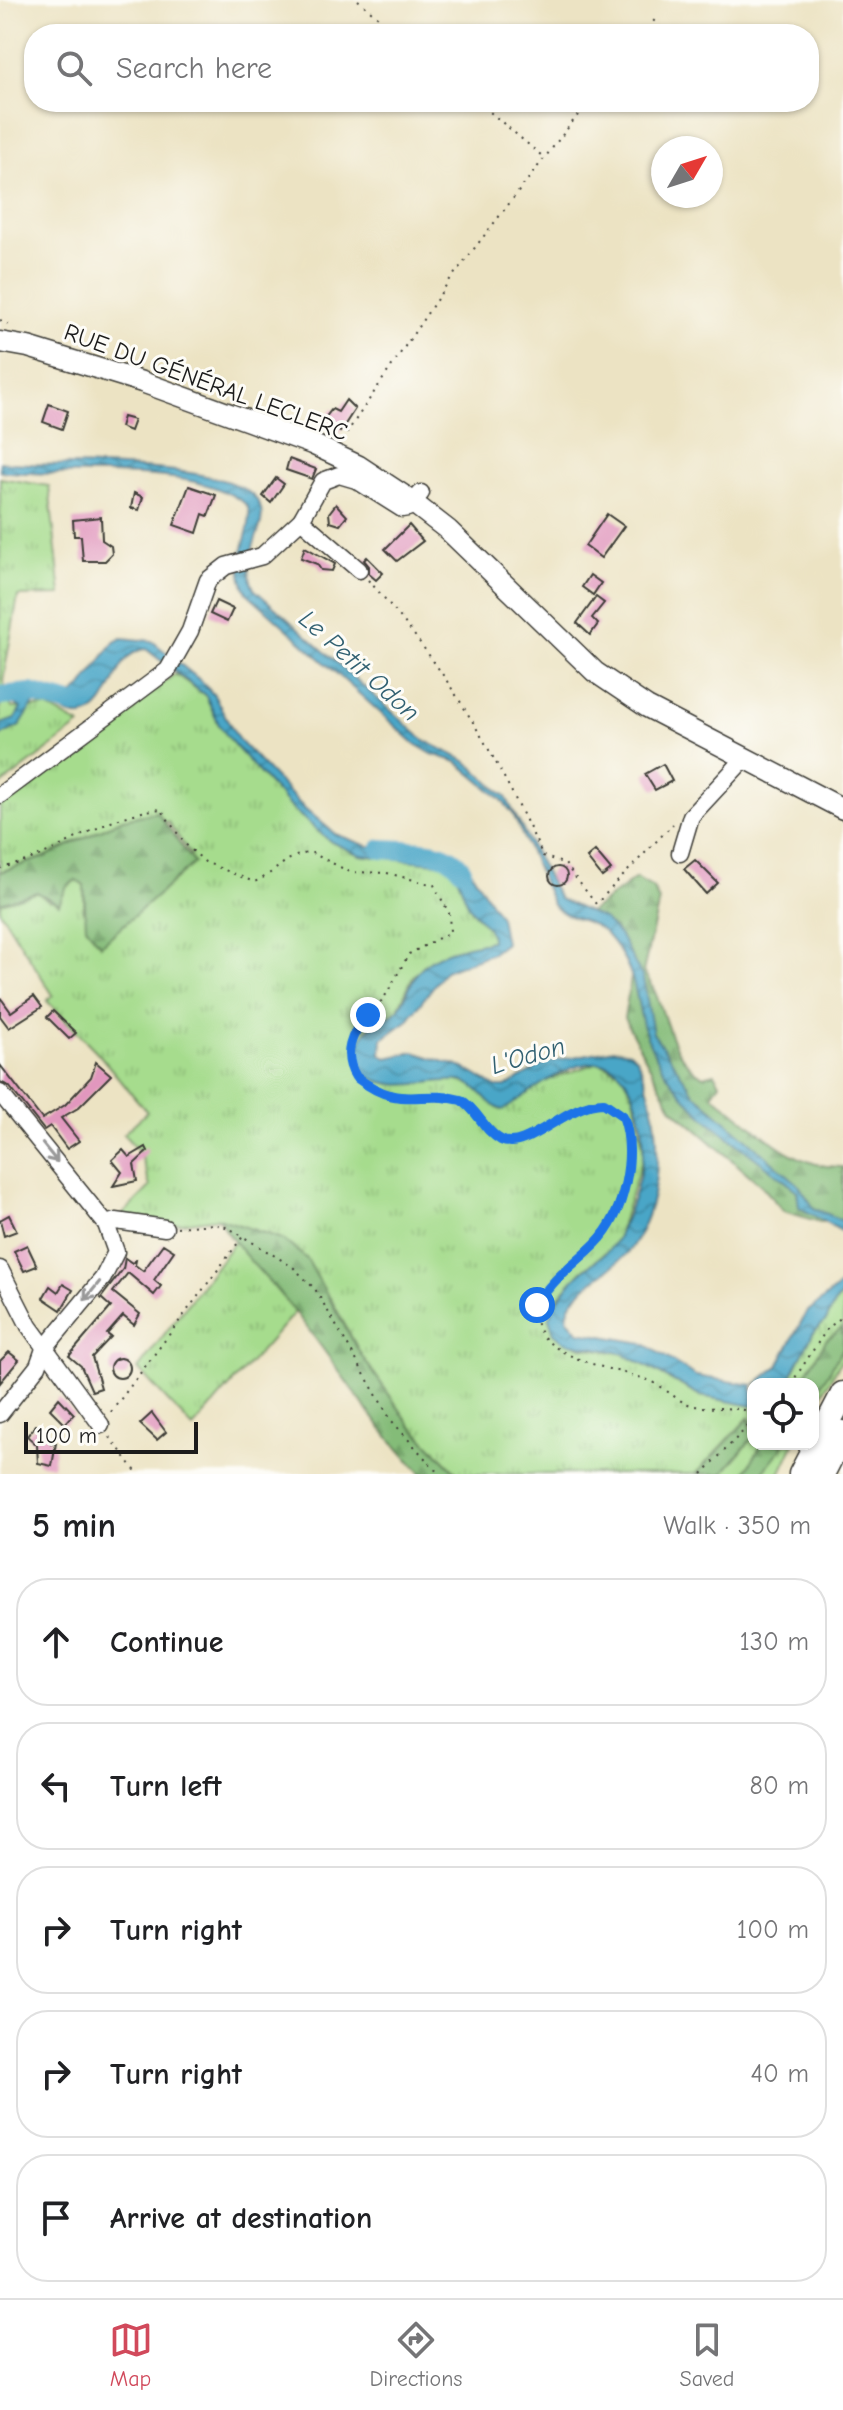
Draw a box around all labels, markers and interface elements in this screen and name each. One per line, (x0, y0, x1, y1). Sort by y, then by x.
search box (24, 24, 819, 112)
icon: search (52, 46, 96, 90)
text: Search here (116, 51, 272, 86)
north arrow (651, 136, 723, 208)
street label: RUE DU GÉNÉRAL LECLERC (60, 318, 352, 446)
water label: Le Petit Odon (293, 604, 425, 728)
route end (350, 997, 386, 1033)
water label: L'Odon (487, 1031, 569, 1081)
one-way arrow (41, 1142, 58, 1163)
one-way arrow (84, 1280, 102, 1301)
route start (519, 1287, 555, 1323)
map controls (747, 1378, 819, 1450)
button: locate (747, 1378, 819, 1450)
scale bar (24, 1418, 198, 1454)
text: 100 m (36, 1423, 97, 1449)
text: 5 min (32, 1506, 116, 1546)
text: Walk · 350 m (663, 1511, 811, 1541)
icon: ahead (34, 1620, 78, 1664)
text: Continue (110, 1625, 224, 1660)
text: 130 m (740, 1627, 809, 1657)
icon: left (34, 1764, 78, 1808)
text: Turn left (110, 1769, 222, 1804)
text: 80 m (750, 1771, 809, 1801)
icon: right (34, 1908, 78, 1952)
text: Turn right (110, 1913, 242, 1948)
text: 100 m (737, 1915, 809, 1945)
icon: right (34, 2052, 78, 2096)
text: Turn right (110, 2057, 242, 2092)
text: 40 m (750, 2059, 809, 2089)
icon: arrive (34, 2196, 78, 2240)
text: Arrive at destination (110, 2201, 372, 2236)
tab: Map (109, 2318, 153, 2392)
tab: Directions (370, 2318, 463, 2392)
tab: Saved (680, 2318, 734, 2392)

